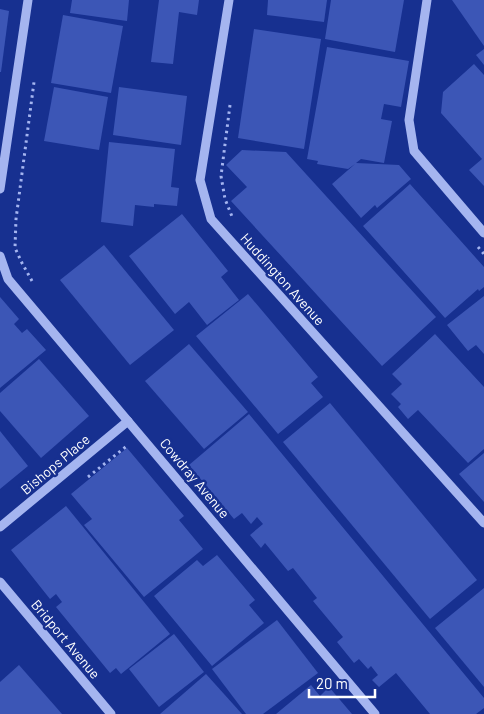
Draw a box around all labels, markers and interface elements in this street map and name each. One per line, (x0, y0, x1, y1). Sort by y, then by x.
street label: Huddington Avenue (237, 229, 329, 329)
street label: Bishops Place (17, 430, 93, 498)
street label: Cowdray Avenue (157, 435, 233, 521)
street label: Bridport Avenue (28, 596, 104, 682)
scale bar (309, 666, 375, 698)
text: 20 m (316, 674, 348, 692)

